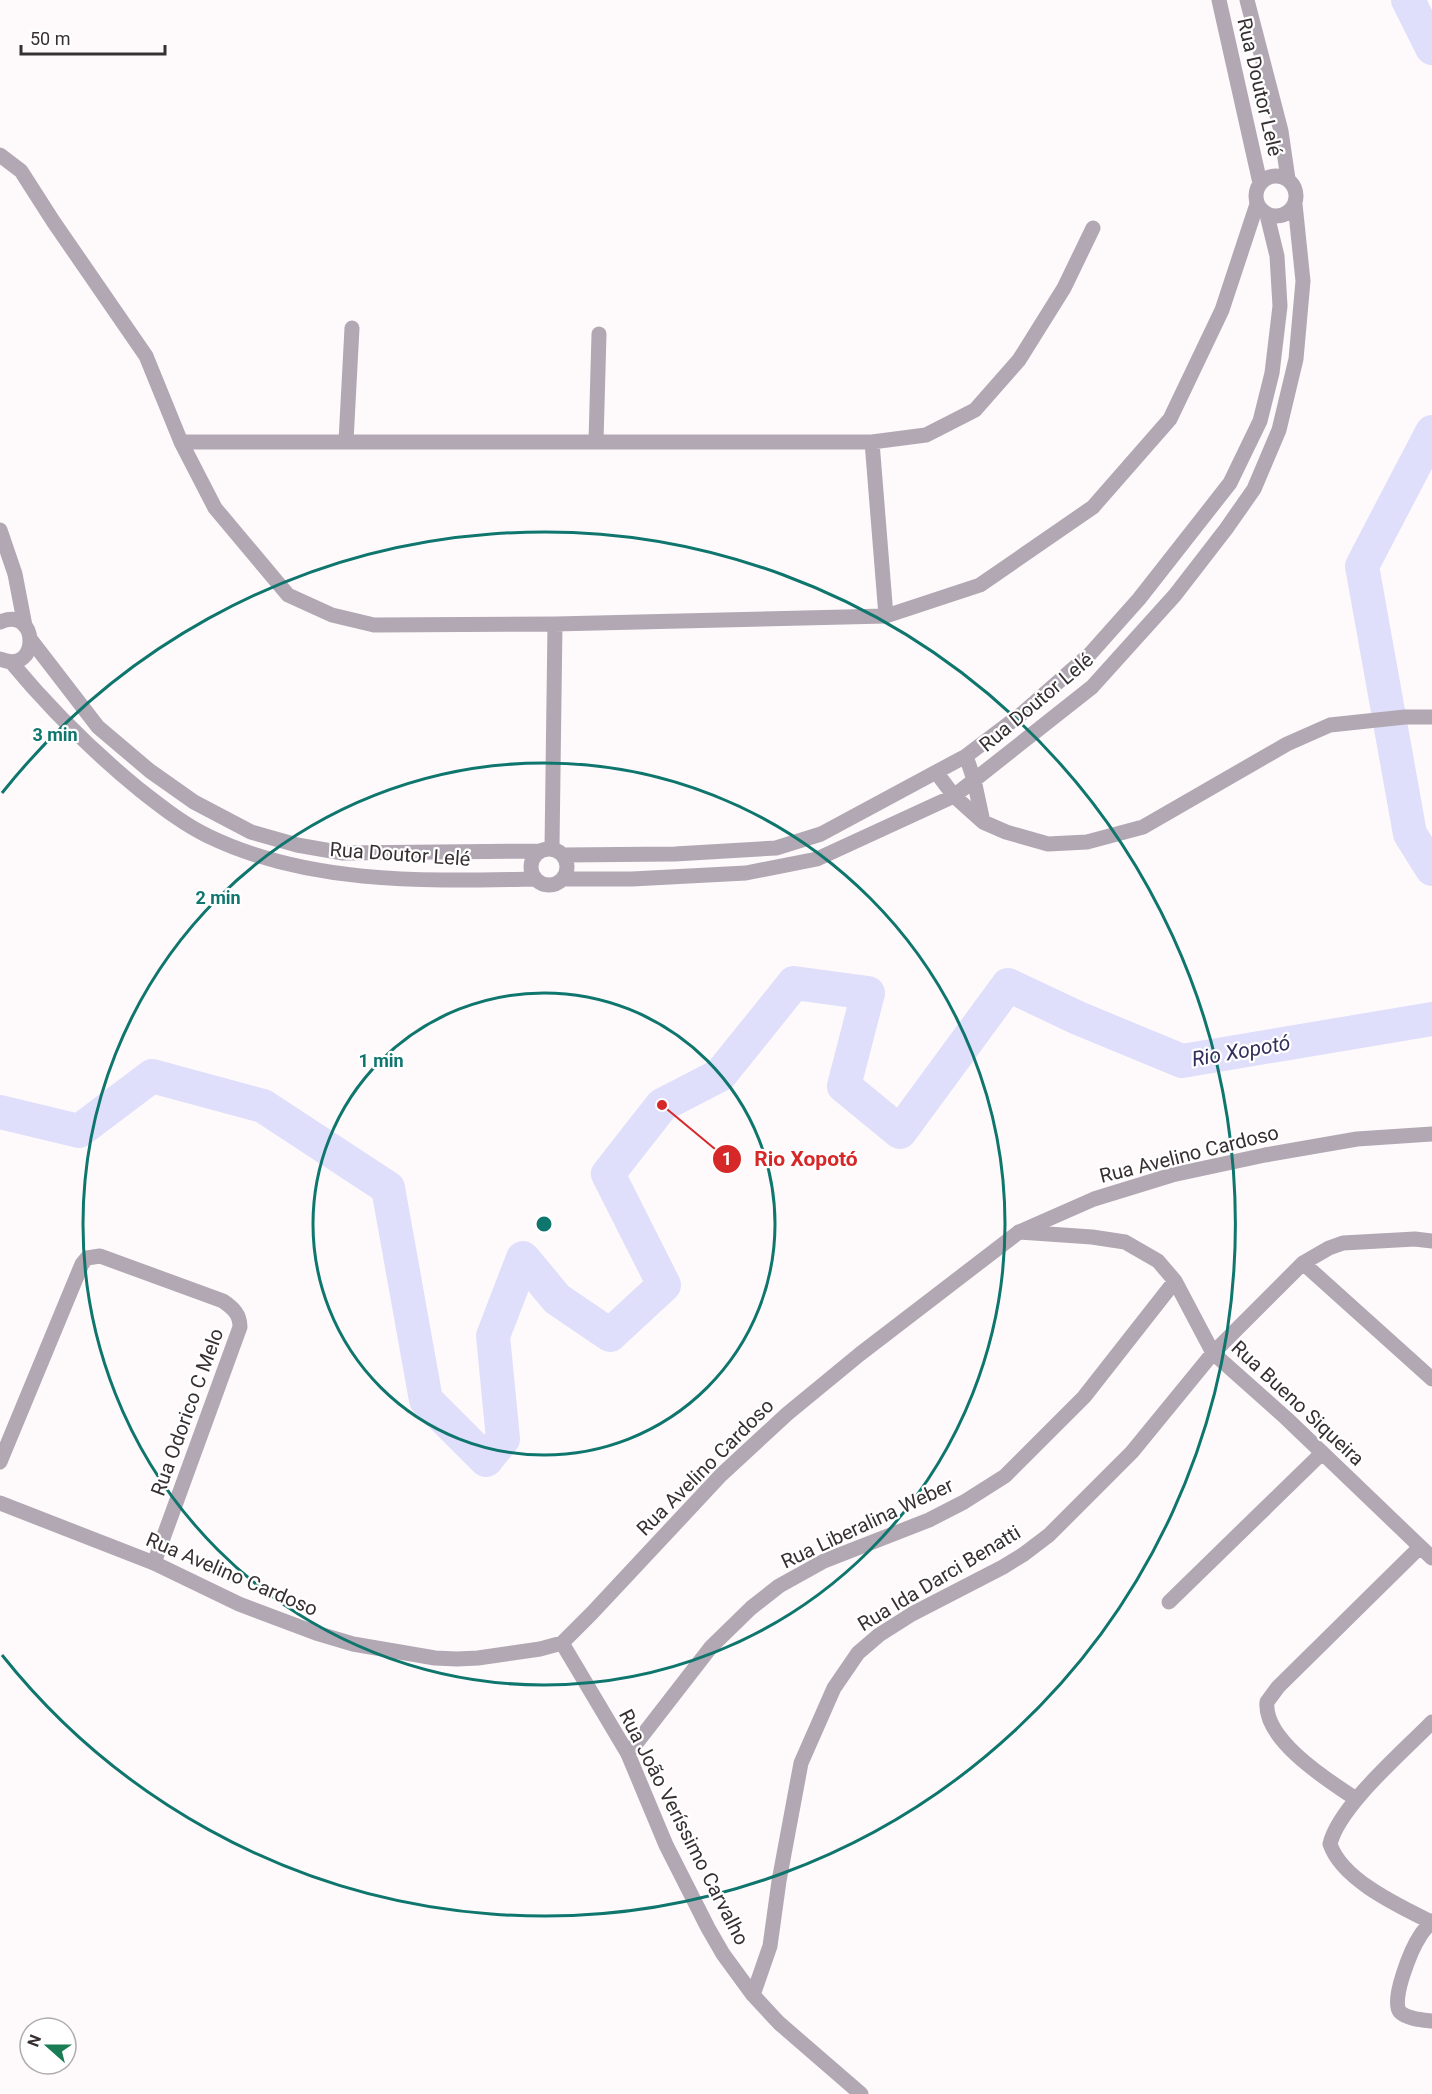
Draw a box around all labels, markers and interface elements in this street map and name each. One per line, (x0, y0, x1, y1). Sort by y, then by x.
street label: Rua Doutor Lelé (1232, 16, 1288, 158)
scale bar (21, 18, 165, 56)
text: 50 m (30, 28, 70, 49)
street label: Rua Doutor Lelé (974, 647, 1098, 757)
text: 3 min (32, 724, 78, 745)
street label: Rua Doutor Lelé (329, 837, 471, 871)
text: 2 min (195, 887, 241, 908)
water label: Rio Xopotó (1190, 1031, 1292, 1071)
text: 1 min (358, 1050, 404, 1071)
street label: Rua Avelino Cardoso (1097, 1120, 1281, 1188)
callout: Rio Xopotó (712, 1139, 870, 1178)
text: Rio Xopotó (754, 1147, 858, 1171)
text: 1 (722, 1148, 732, 1169)
centre of rings (534, 1214, 554, 1234)
street label: Rua Odorico C Melo (146, 1325, 228, 1499)
street label: Rua Bueno Siqueira (1227, 1335, 1369, 1471)
street label: Rua Avelino Cardoso (631, 1393, 779, 1541)
street label: Rua Liberalina Weber (777, 1472, 957, 1573)
street label: Rua Ida Darci Benatti (853, 1520, 1025, 1636)
street label: Rua Avelino Cardoso (143, 1527, 321, 1621)
street label: Rua João Veríssimo Carvalho (614, 1705, 754, 1949)
north arrow (18, 2016, 78, 2076)
text: N (24, 2032, 45, 2049)

